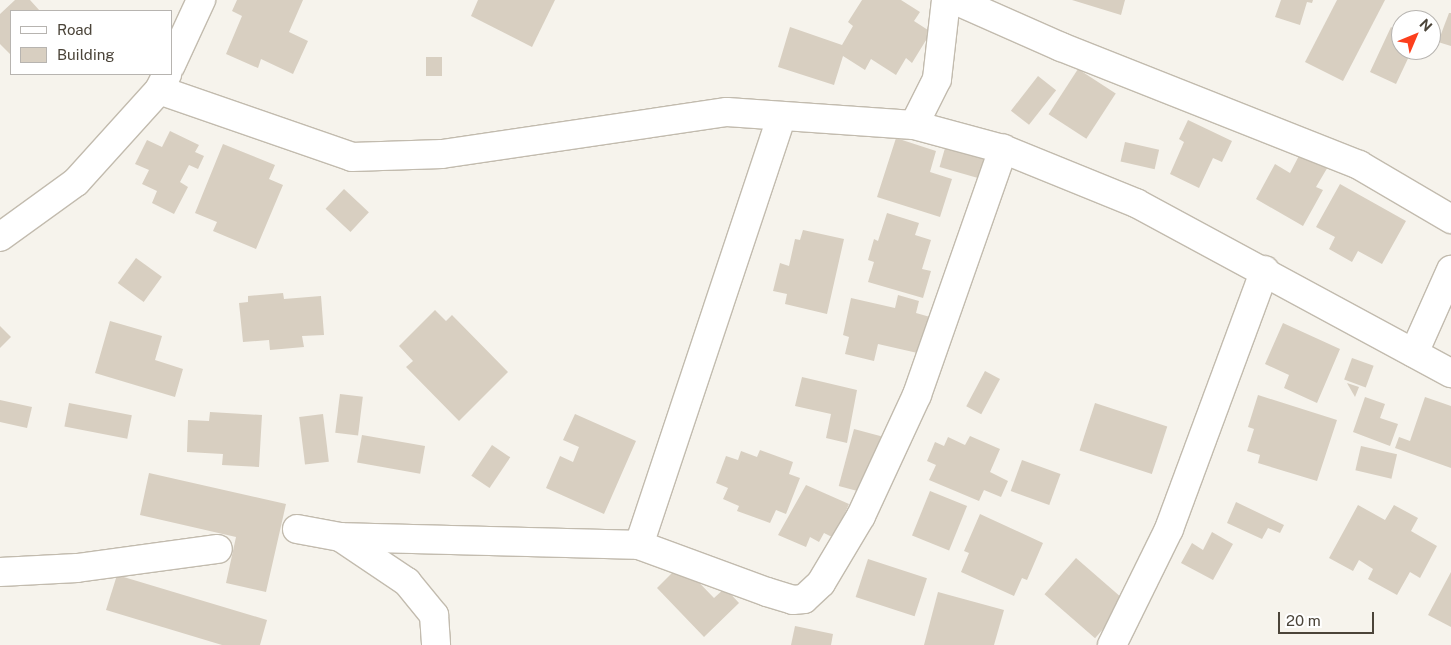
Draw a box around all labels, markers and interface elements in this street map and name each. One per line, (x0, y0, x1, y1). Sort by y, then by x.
legend (10, 10, 172, 75)
north arrow (1391, 10, 1441, 60)
text: N (1416, 16, 1435, 35)
text: Road (57, 21, 93, 38)
text: Building (57, 46, 115, 63)
scale bar (1281, 602, 1377, 634)
text: 20 m (1286, 612, 1321, 629)

